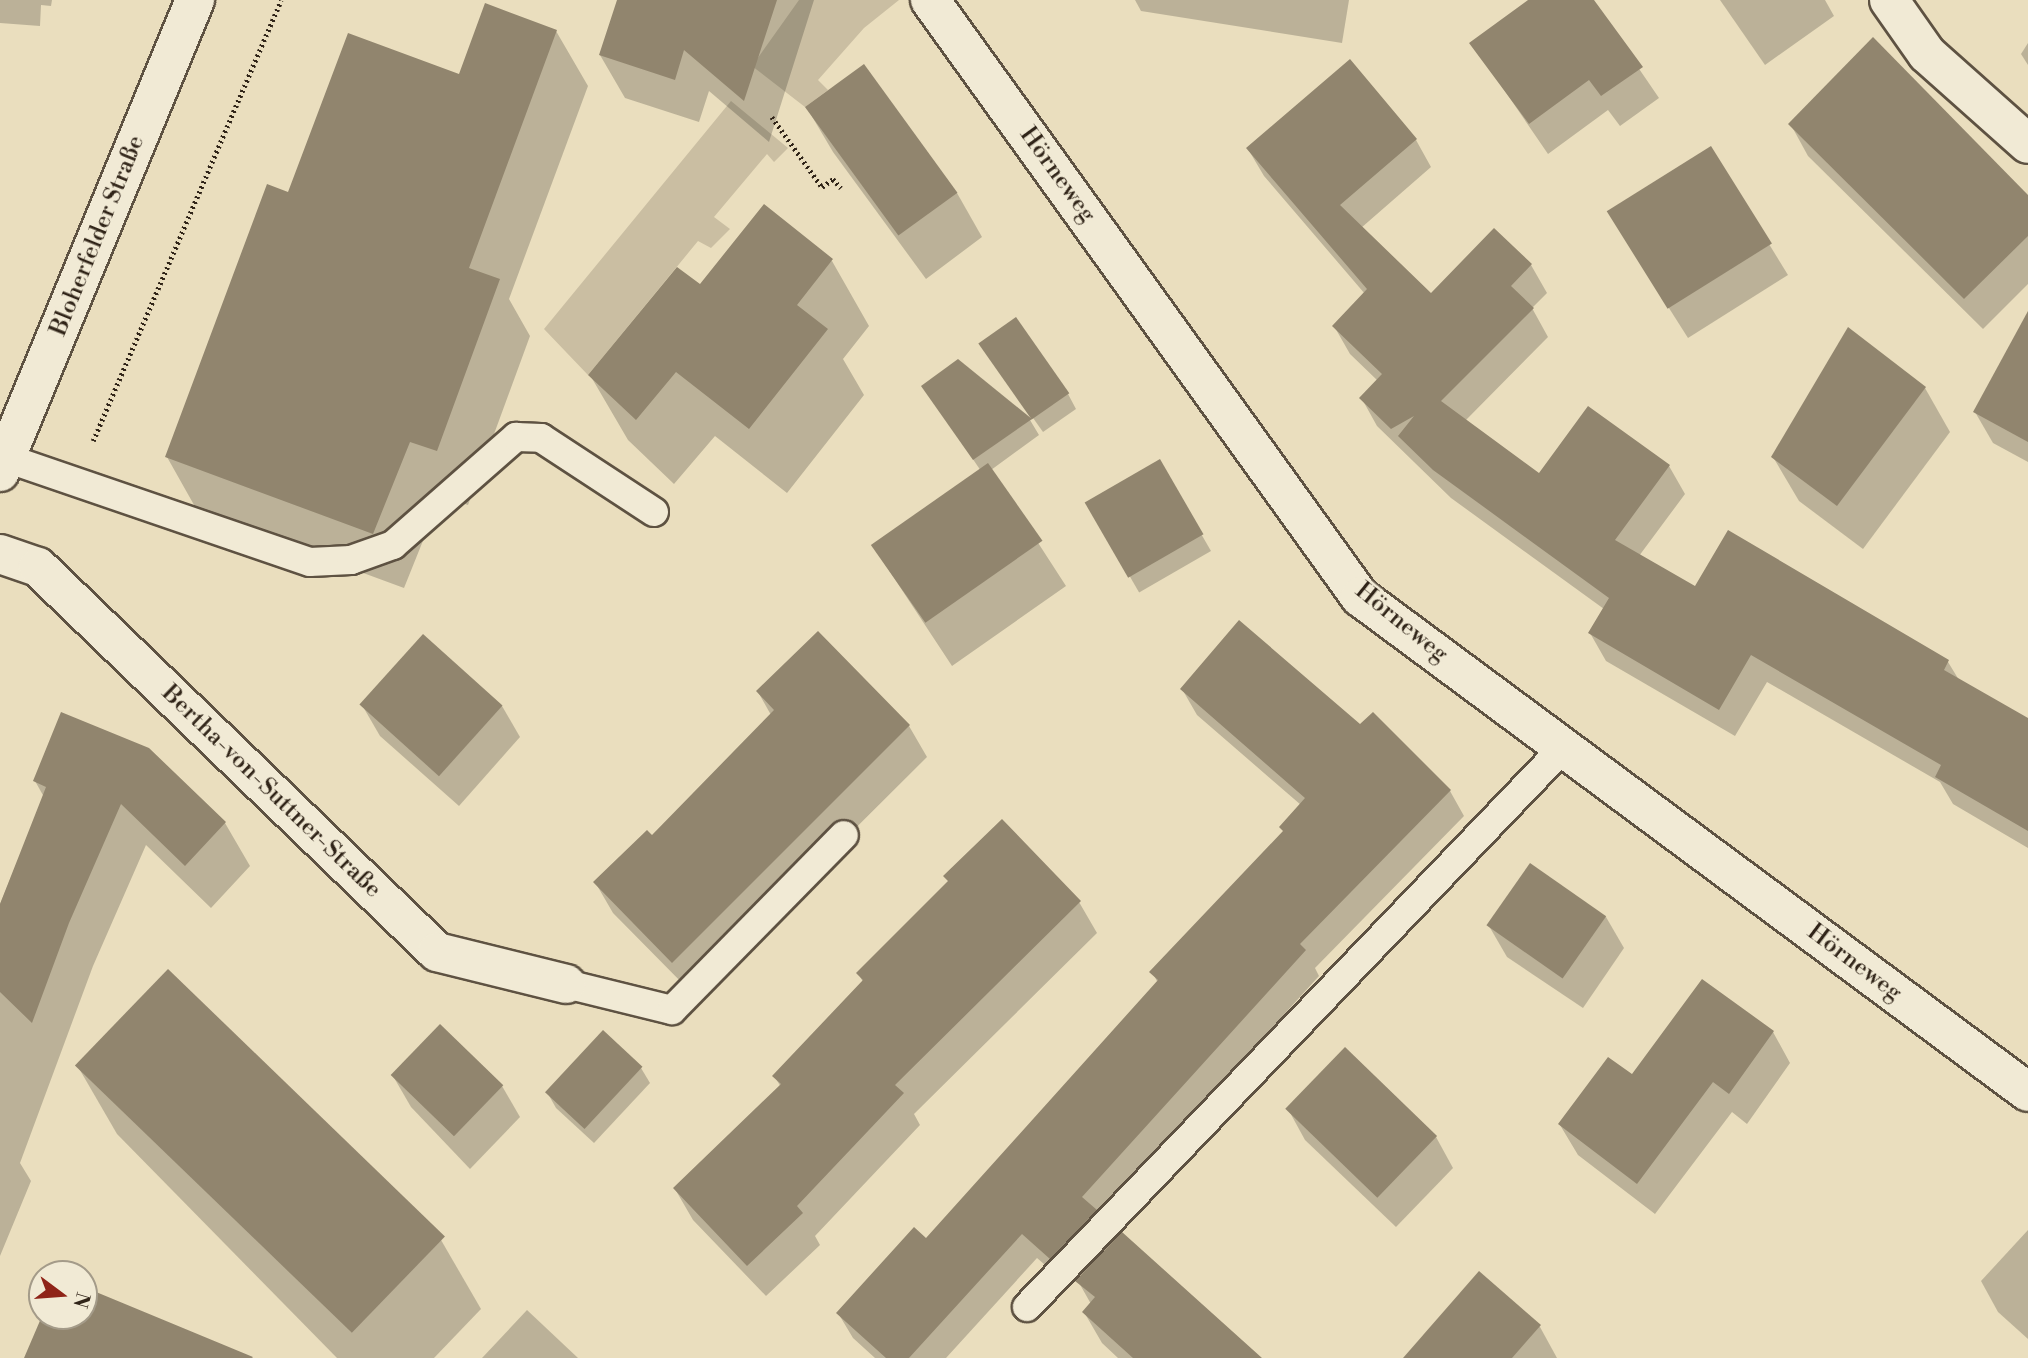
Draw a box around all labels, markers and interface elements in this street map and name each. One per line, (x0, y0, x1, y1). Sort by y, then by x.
street label: Hörneweg (1013, 122, 1101, 228)
street label: Bloherfelder Straße (45, 132, 151, 340)
street label: Hörneweg (1349, 577, 1453, 669)
street label: Bertha-von-Suttner-Straße (155, 679, 387, 905)
street label: Hörneweg (1801, 918, 1907, 1008)
north arrow (28, 1260, 98, 1330)
text: N (68, 1290, 95, 1311)

